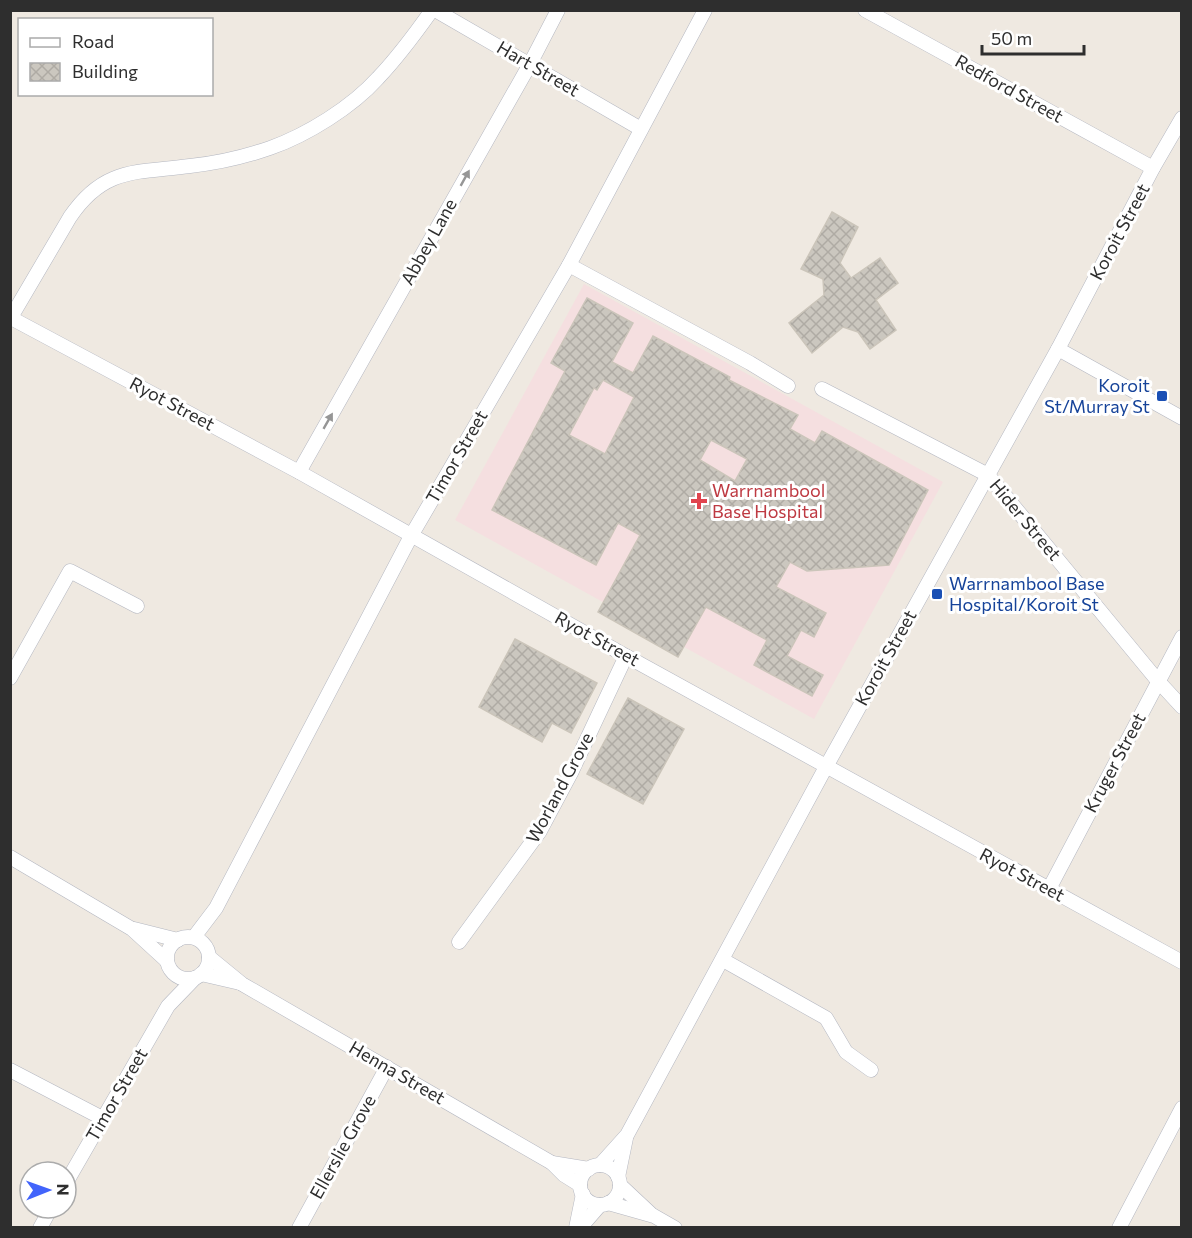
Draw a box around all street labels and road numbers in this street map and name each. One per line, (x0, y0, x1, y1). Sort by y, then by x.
street label: Hart Street (493, 36, 584, 101)
street label: Redford Street (952, 49, 1067, 127)
street label: Koroit Street (1084, 179, 1154, 284)
street label: Abbey Lane (395, 195, 461, 289)
street label: Ryot Street (126, 372, 219, 435)
street label: Timor Street (421, 406, 492, 507)
street label: Hider Street (985, 474, 1066, 565)
street label: Ryot Street (551, 606, 644, 670)
street label: Koroit Street (850, 606, 920, 709)
street label: Kruger Street (1079, 709, 1150, 816)
street label: Worland Grove (521, 728, 597, 847)
street label: Ryot Street (976, 843, 1069, 906)
street label: Henna Street (346, 1036, 449, 1109)
street label: Timor Street (81, 1044, 152, 1145)
street label: Ellerslie Grove (305, 1091, 380, 1202)

